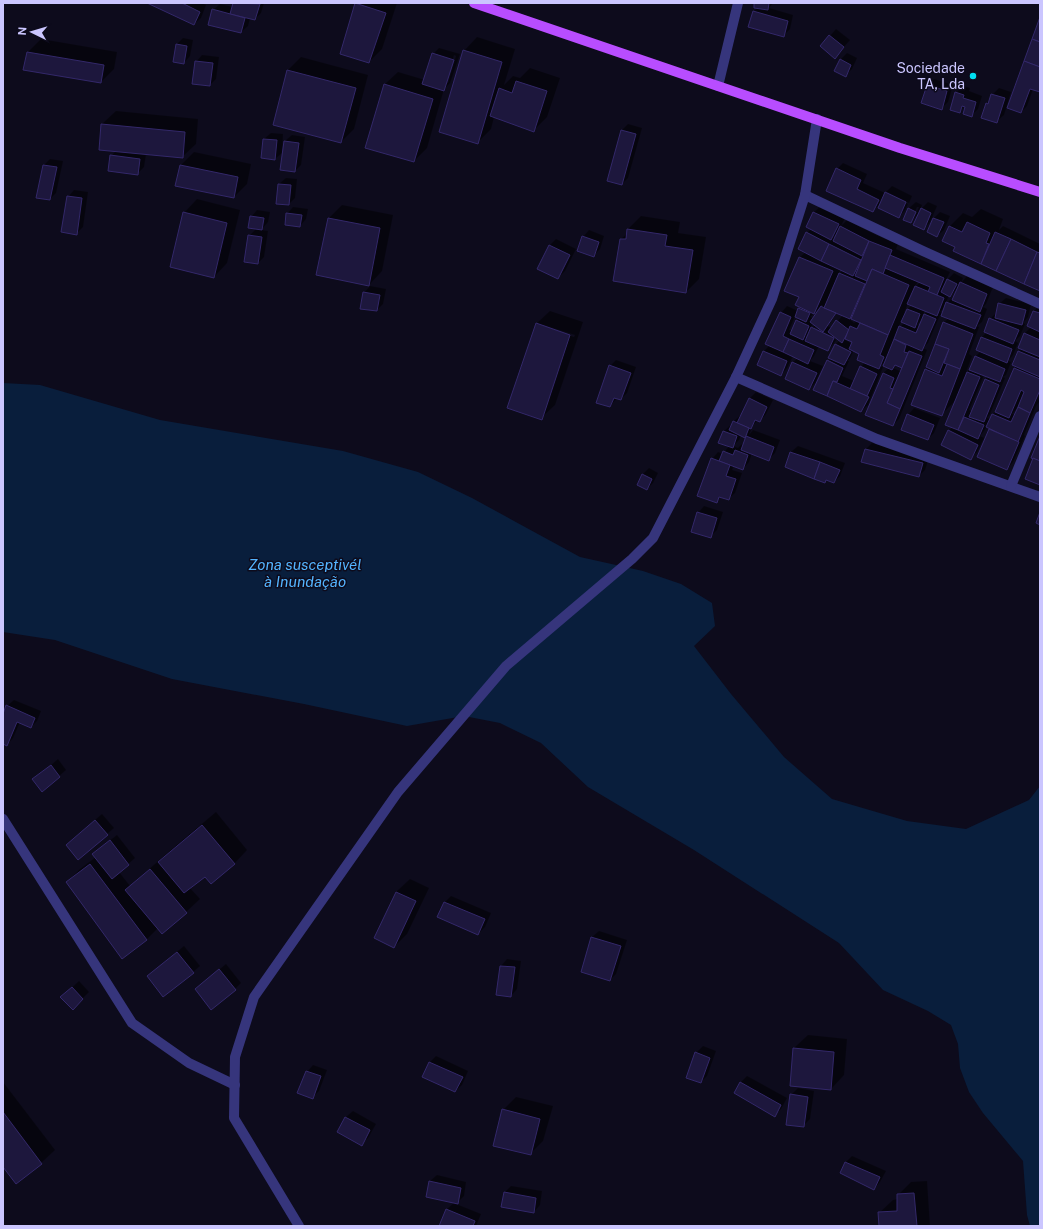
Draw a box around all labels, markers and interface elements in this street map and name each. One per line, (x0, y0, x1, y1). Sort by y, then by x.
north arrow (12, 12, 52, 52)
text: N (16, 26, 28, 36)
place label: Sociedade TA, Lda (896, 60, 965, 92)
marker: Sociedade TA, Lda (968, 71, 978, 81)
water label: Zona susceptivél à Inundação (248, 556, 362, 590)

